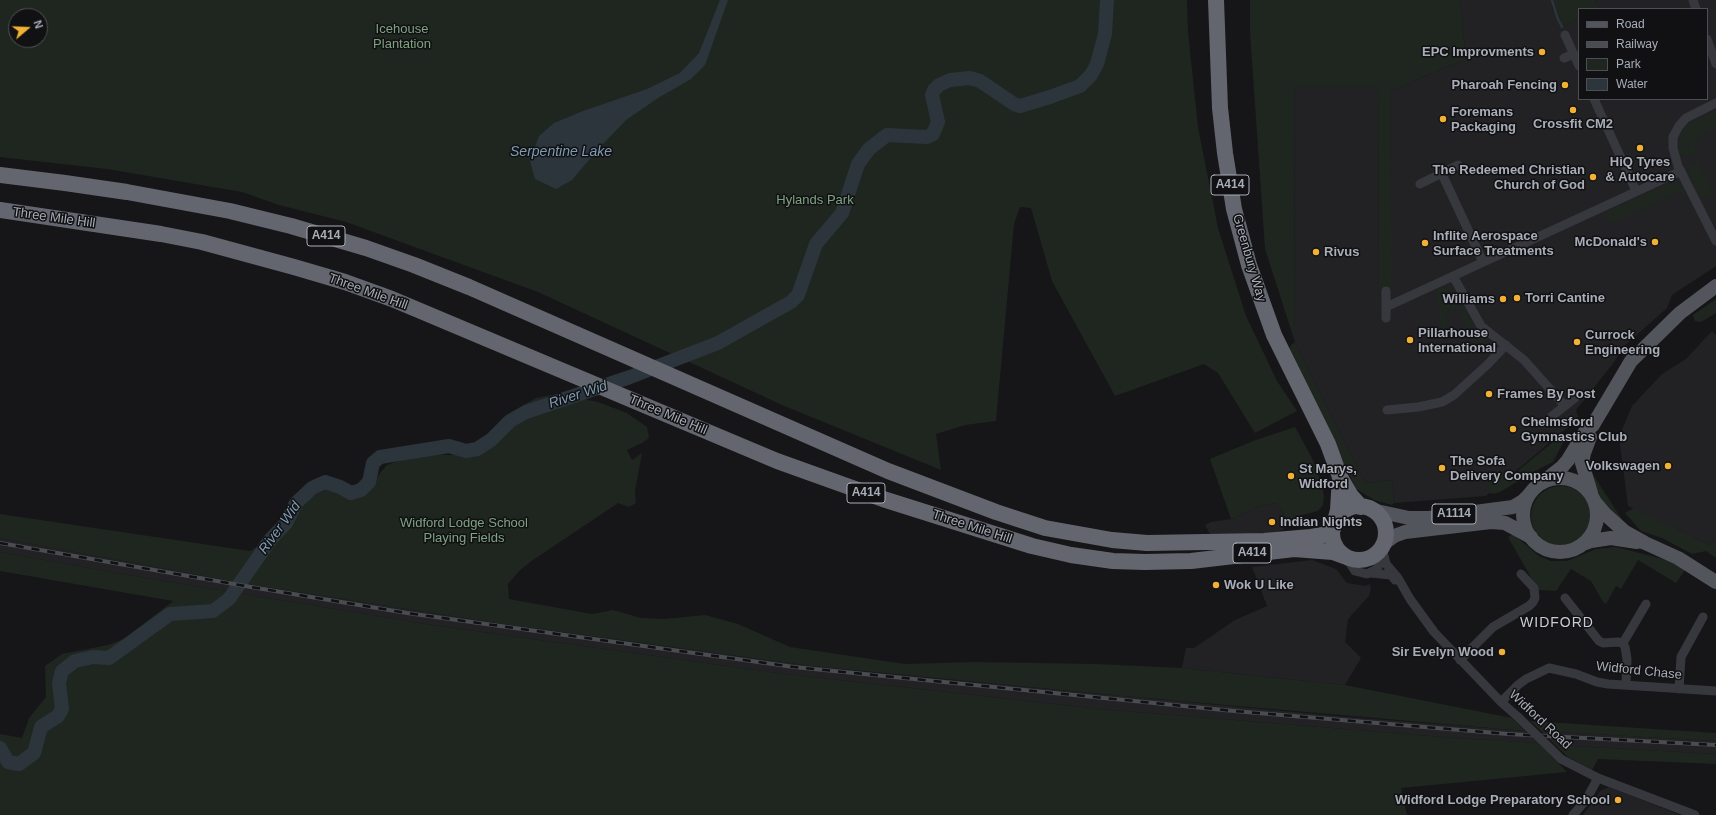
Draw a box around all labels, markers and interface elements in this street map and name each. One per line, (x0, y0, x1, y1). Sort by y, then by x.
north arrow (8, 8, 48, 48)
legend (1578, 8, 1708, 100)
text: Road (1616, 17, 1645, 31)
text: N (31, 19, 45, 30)
park label: Icehouse Plantation (373, 21, 431, 52)
text: Railway (1616, 37, 1658, 51)
place label: EPC Improvments (1422, 44, 1534, 60)
marker: EPC Improvments (1537, 47, 1547, 57)
text: Park (1616, 57, 1641, 71)
place label: Pharoah Fencing (1452, 77, 1557, 93)
text: Water (1616, 77, 1648, 91)
marker: Pharoah Fencing (1560, 80, 1570, 90)
place label: Foremans Packaging (1451, 104, 1516, 135)
marker: Crossfit CM2 (1568, 105, 1578, 115)
marker: Foremans Packaging (1438, 114, 1448, 124)
place label: Crossfit CM2 (1533, 116, 1613, 132)
marker: HiQ Tyres & Autocare (1635, 143, 1645, 153)
water label: Serpentine Lake (510, 144, 612, 160)
place label: HiQ Tyres & Autocare (1605, 154, 1675, 185)
place label: The Redeemed Christian Church of God (1433, 162, 1585, 193)
marker: The Redeemed Christian Church of God (1588, 172, 1598, 182)
road number: A414 (1211, 175, 1249, 195)
park label: Hylands Park (776, 192, 854, 208)
street label: Three Mile Hill (12, 204, 96, 232)
street label: Greenbury Way (1229, 212, 1269, 304)
road number: A414 (307, 226, 345, 246)
place label: Inflite Aerospace Surface Treatments (1433, 228, 1554, 259)
place label: McDonald's (1575, 234, 1647, 250)
marker: McDonald's (1650, 237, 1660, 247)
marker: Inflite Aerospace Surface Treatments (1420, 238, 1430, 248)
place label: Rivus (1324, 244, 1359, 260)
marker: Rivus (1311, 247, 1321, 257)
street label: Three Mile Hill (326, 270, 410, 314)
place label: Torri Cantine (1525, 290, 1605, 306)
place label: Williams (1442, 291, 1495, 307)
marker: Torri Cantine (1512, 293, 1522, 303)
marker: Williams (1498, 294, 1508, 304)
place label: Pillarhouse International (1418, 325, 1496, 356)
place label: Currock Engineering (1585, 327, 1660, 358)
marker: Pillarhouse International (1405, 335, 1415, 345)
marker: Currock Engineering (1572, 337, 1582, 347)
water label: River Wid (547, 378, 609, 412)
place label: Frames By Post (1497, 386, 1595, 402)
marker: Frames By Post (1484, 389, 1494, 399)
street label: Three Mile Hill (627, 392, 709, 438)
place label: Chelmsford Gymnastics Club (1521, 414, 1627, 445)
marker: Chelmsford Gymnastics Club (1508, 424, 1518, 434)
place label: The Sofa Delivery Company (1450, 453, 1563, 484)
place label: Volkswagen (1586, 458, 1660, 474)
place label: St Marys, Widford (1299, 461, 1357, 492)
marker: Volkswagen (1663, 461, 1673, 471)
marker: The Sofa Delivery Company (1437, 463, 1447, 473)
marker: St Marys, Widford (1286, 471, 1296, 481)
road number: A414 (847, 483, 885, 503)
water label: River Wid (255, 499, 305, 557)
road number: A1114 (1432, 504, 1476, 524)
street label: Three Mile Hill (930, 507, 1014, 547)
place label: Indian Nights (1280, 514, 1362, 530)
park label: Widford Lodge School Playing Fields (400, 515, 528, 546)
marker: Indian Nights (1267, 517, 1277, 527)
road number: A414 (1233, 543, 1271, 563)
place label: Wok U Like (1224, 577, 1294, 593)
marker: Wok U Like (1211, 580, 1221, 590)
district label: WIDFORD (1520, 615, 1594, 631)
place label: Sir Evelyn Wood (1392, 644, 1494, 660)
marker: Sir Evelyn Wood (1497, 647, 1507, 657)
street label: Widford Chase (1595, 659, 1683, 683)
street label: Widford Road (1506, 687, 1574, 753)
place label: Widford Lodge Preparatory School (1395, 792, 1610, 808)
marker: Widford Lodge Preparatory School (1613, 795, 1623, 805)

